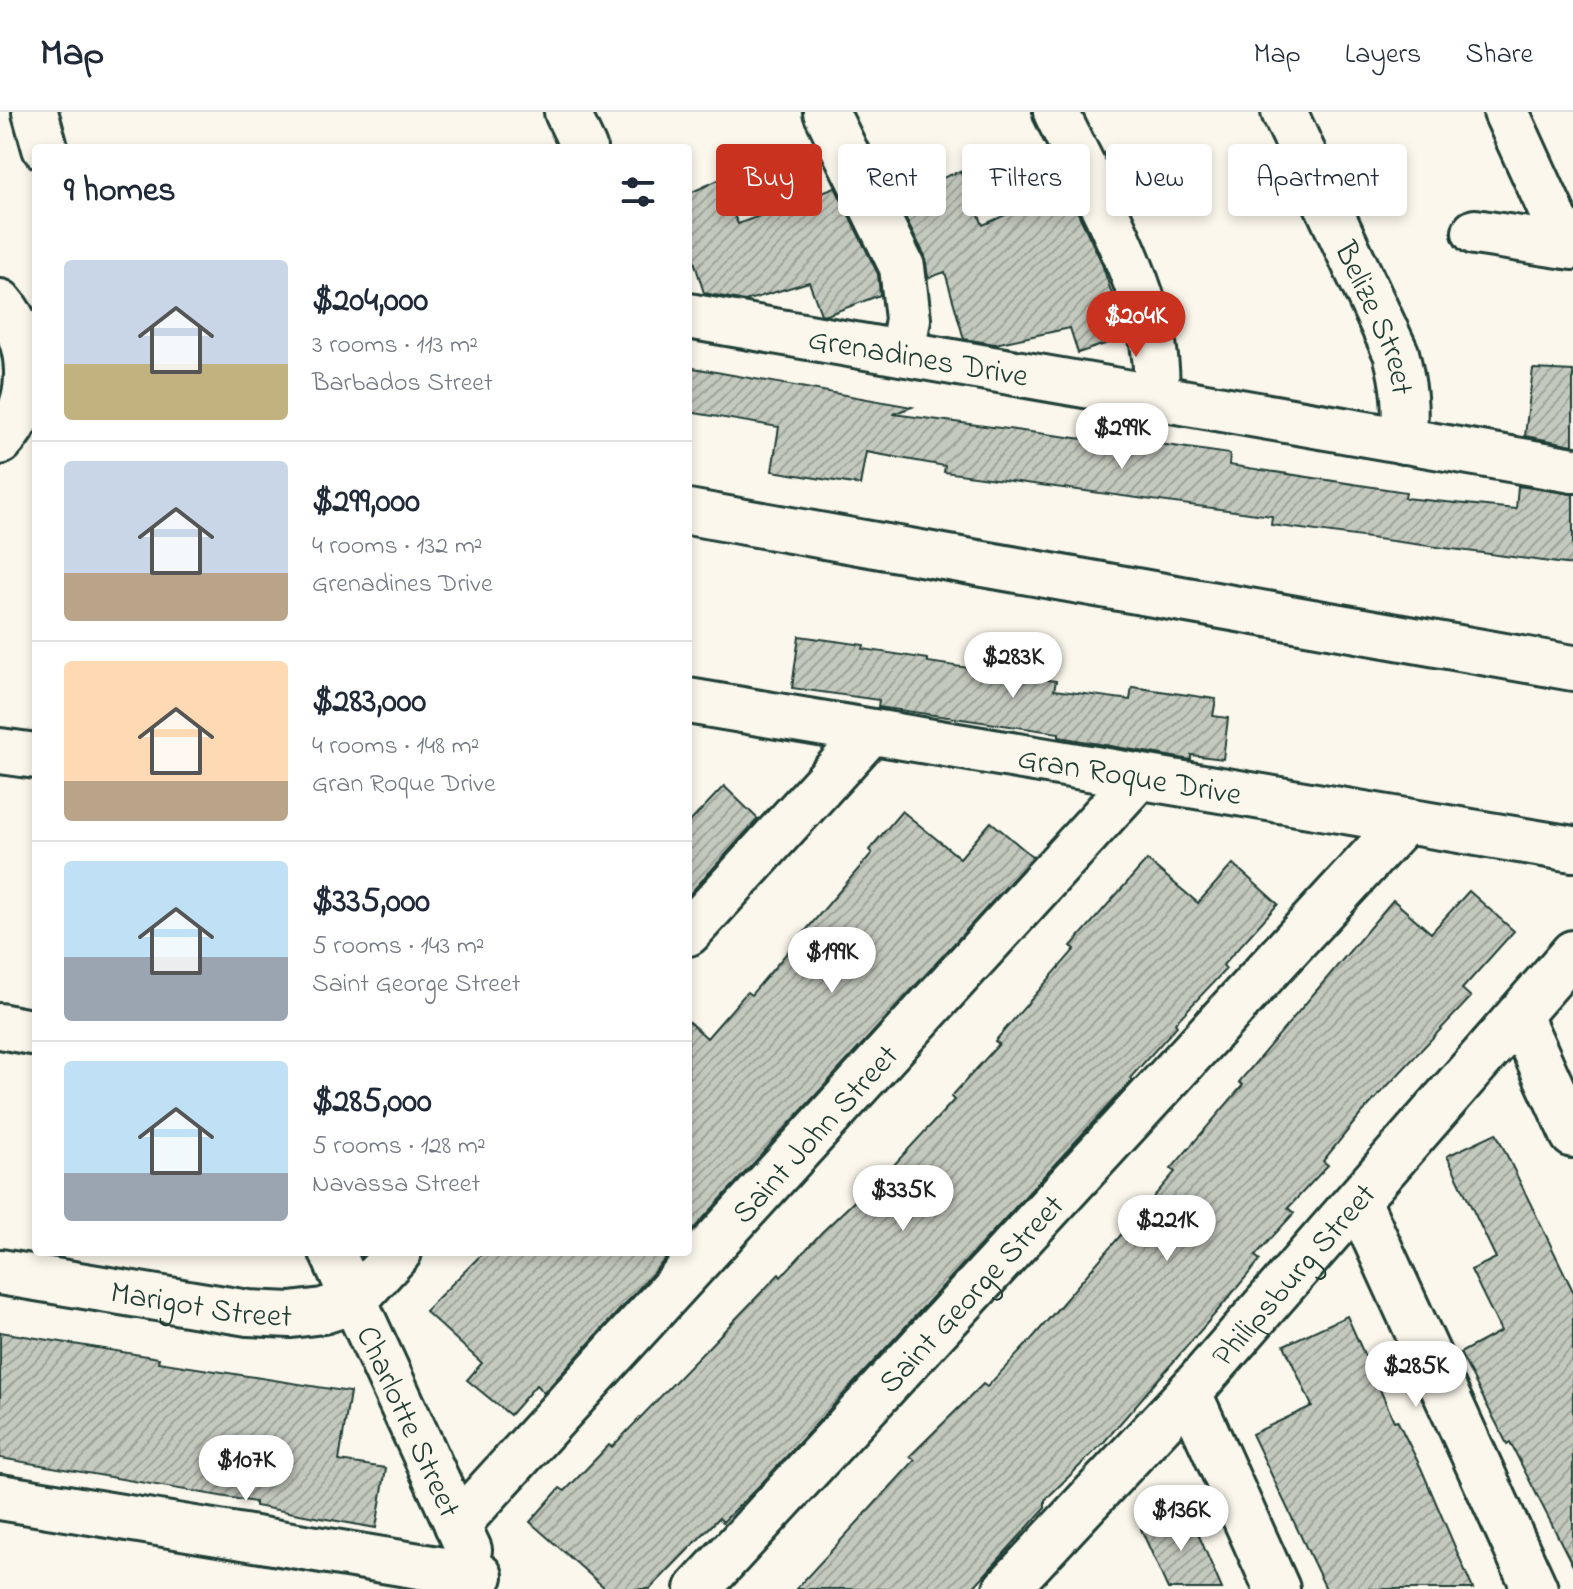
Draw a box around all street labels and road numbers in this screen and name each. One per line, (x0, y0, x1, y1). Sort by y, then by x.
street label: Belize Street (1320, 233, 1424, 398)
street label: Grenadines Drive (804, 317, 1032, 402)
street label: Gran Roque Drive (1014, 737, 1245, 820)
street label: Saint John Street (722, 1035, 911, 1236)
street label: Philipsburg Street (1202, 1174, 1389, 1379)
street label: Saint George Street (869, 1185, 1077, 1406)
street label: Marigot Street (107, 1271, 293, 1342)
street label: Charlotte Street (342, 1319, 471, 1526)

